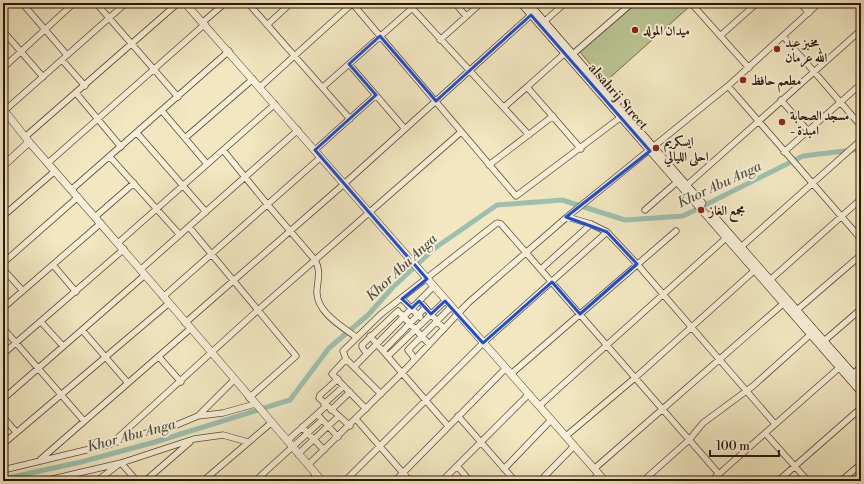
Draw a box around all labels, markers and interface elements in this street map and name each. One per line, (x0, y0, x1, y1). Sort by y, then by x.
place label: ميدان المولد (643, 23, 690, 39)
marker: ميدان المولد (630, 25, 640, 35)
place label: مخبز عبد الله عرمان (785, 35, 827, 68)
marker: مخبز عبد الله عرمان (772, 44, 782, 54)
street label: alsahrij Street (585, 60, 652, 133)
place label: مطعم حافظ (751, 73, 801, 93)
marker: مطعم حافظ (738, 75, 748, 85)
place label: مسجد الصحابة - امبدة (790, 108, 849, 139)
marker: مسجد الصحابة - امبدة (777, 117, 787, 127)
place label: ايسكريم احلى الليالي (663, 134, 709, 168)
marker: ايسكريم احلى الليالي (651, 143, 661, 153)
water label: Khor Abu Anga (674, 157, 765, 212)
place label: مجمع الغاز (707, 203, 745, 223)
marker: مجمع الغاز (696, 205, 706, 215)
water label: Khor Abu Anga (362, 230, 441, 305)
water label: Khor Abu Anga (85, 415, 178, 456)
scale bar (710, 432, 779, 458)
text: 100 m (716, 439, 750, 454)

